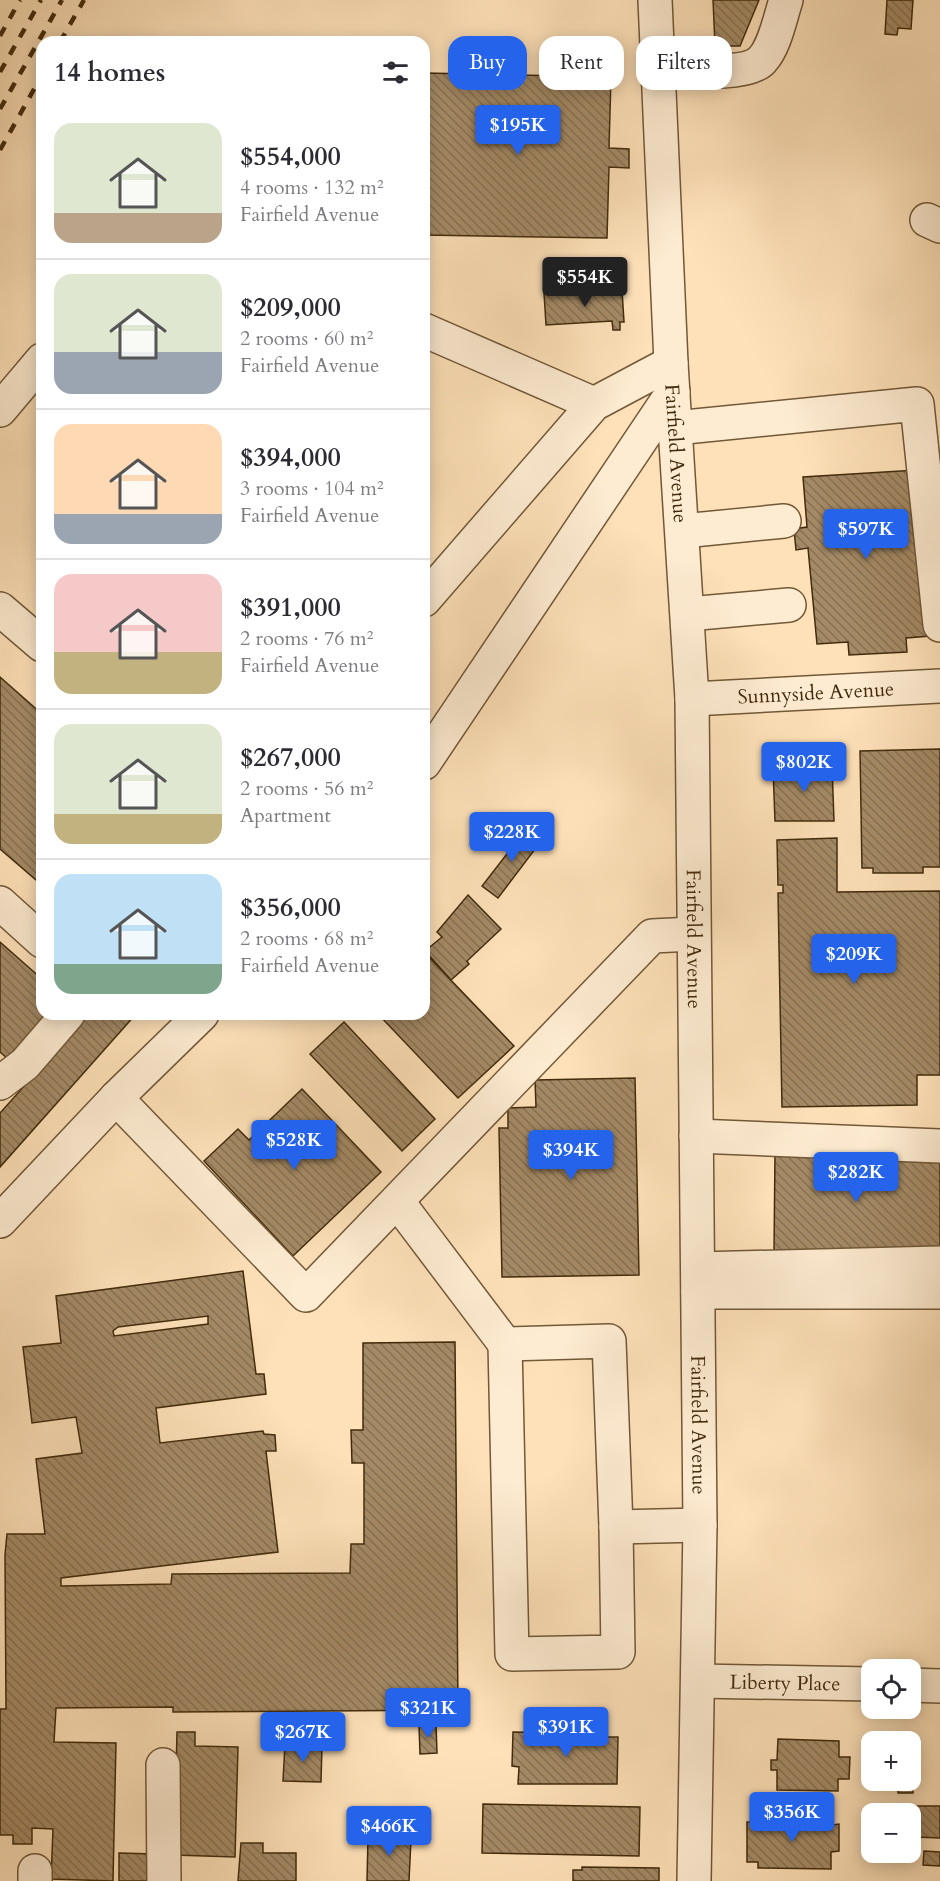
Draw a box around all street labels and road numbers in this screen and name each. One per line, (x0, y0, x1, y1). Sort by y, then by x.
street label: Fairfield Avenue (659, 383, 694, 524)
street label: Sunnyside Avenue (737, 675, 895, 710)
street label: Fairfield Avenue (680, 869, 708, 1009)
street label: Fairfield Avenue (685, 1355, 713, 1495)
street label: Liberty Place (729, 1668, 841, 1697)

